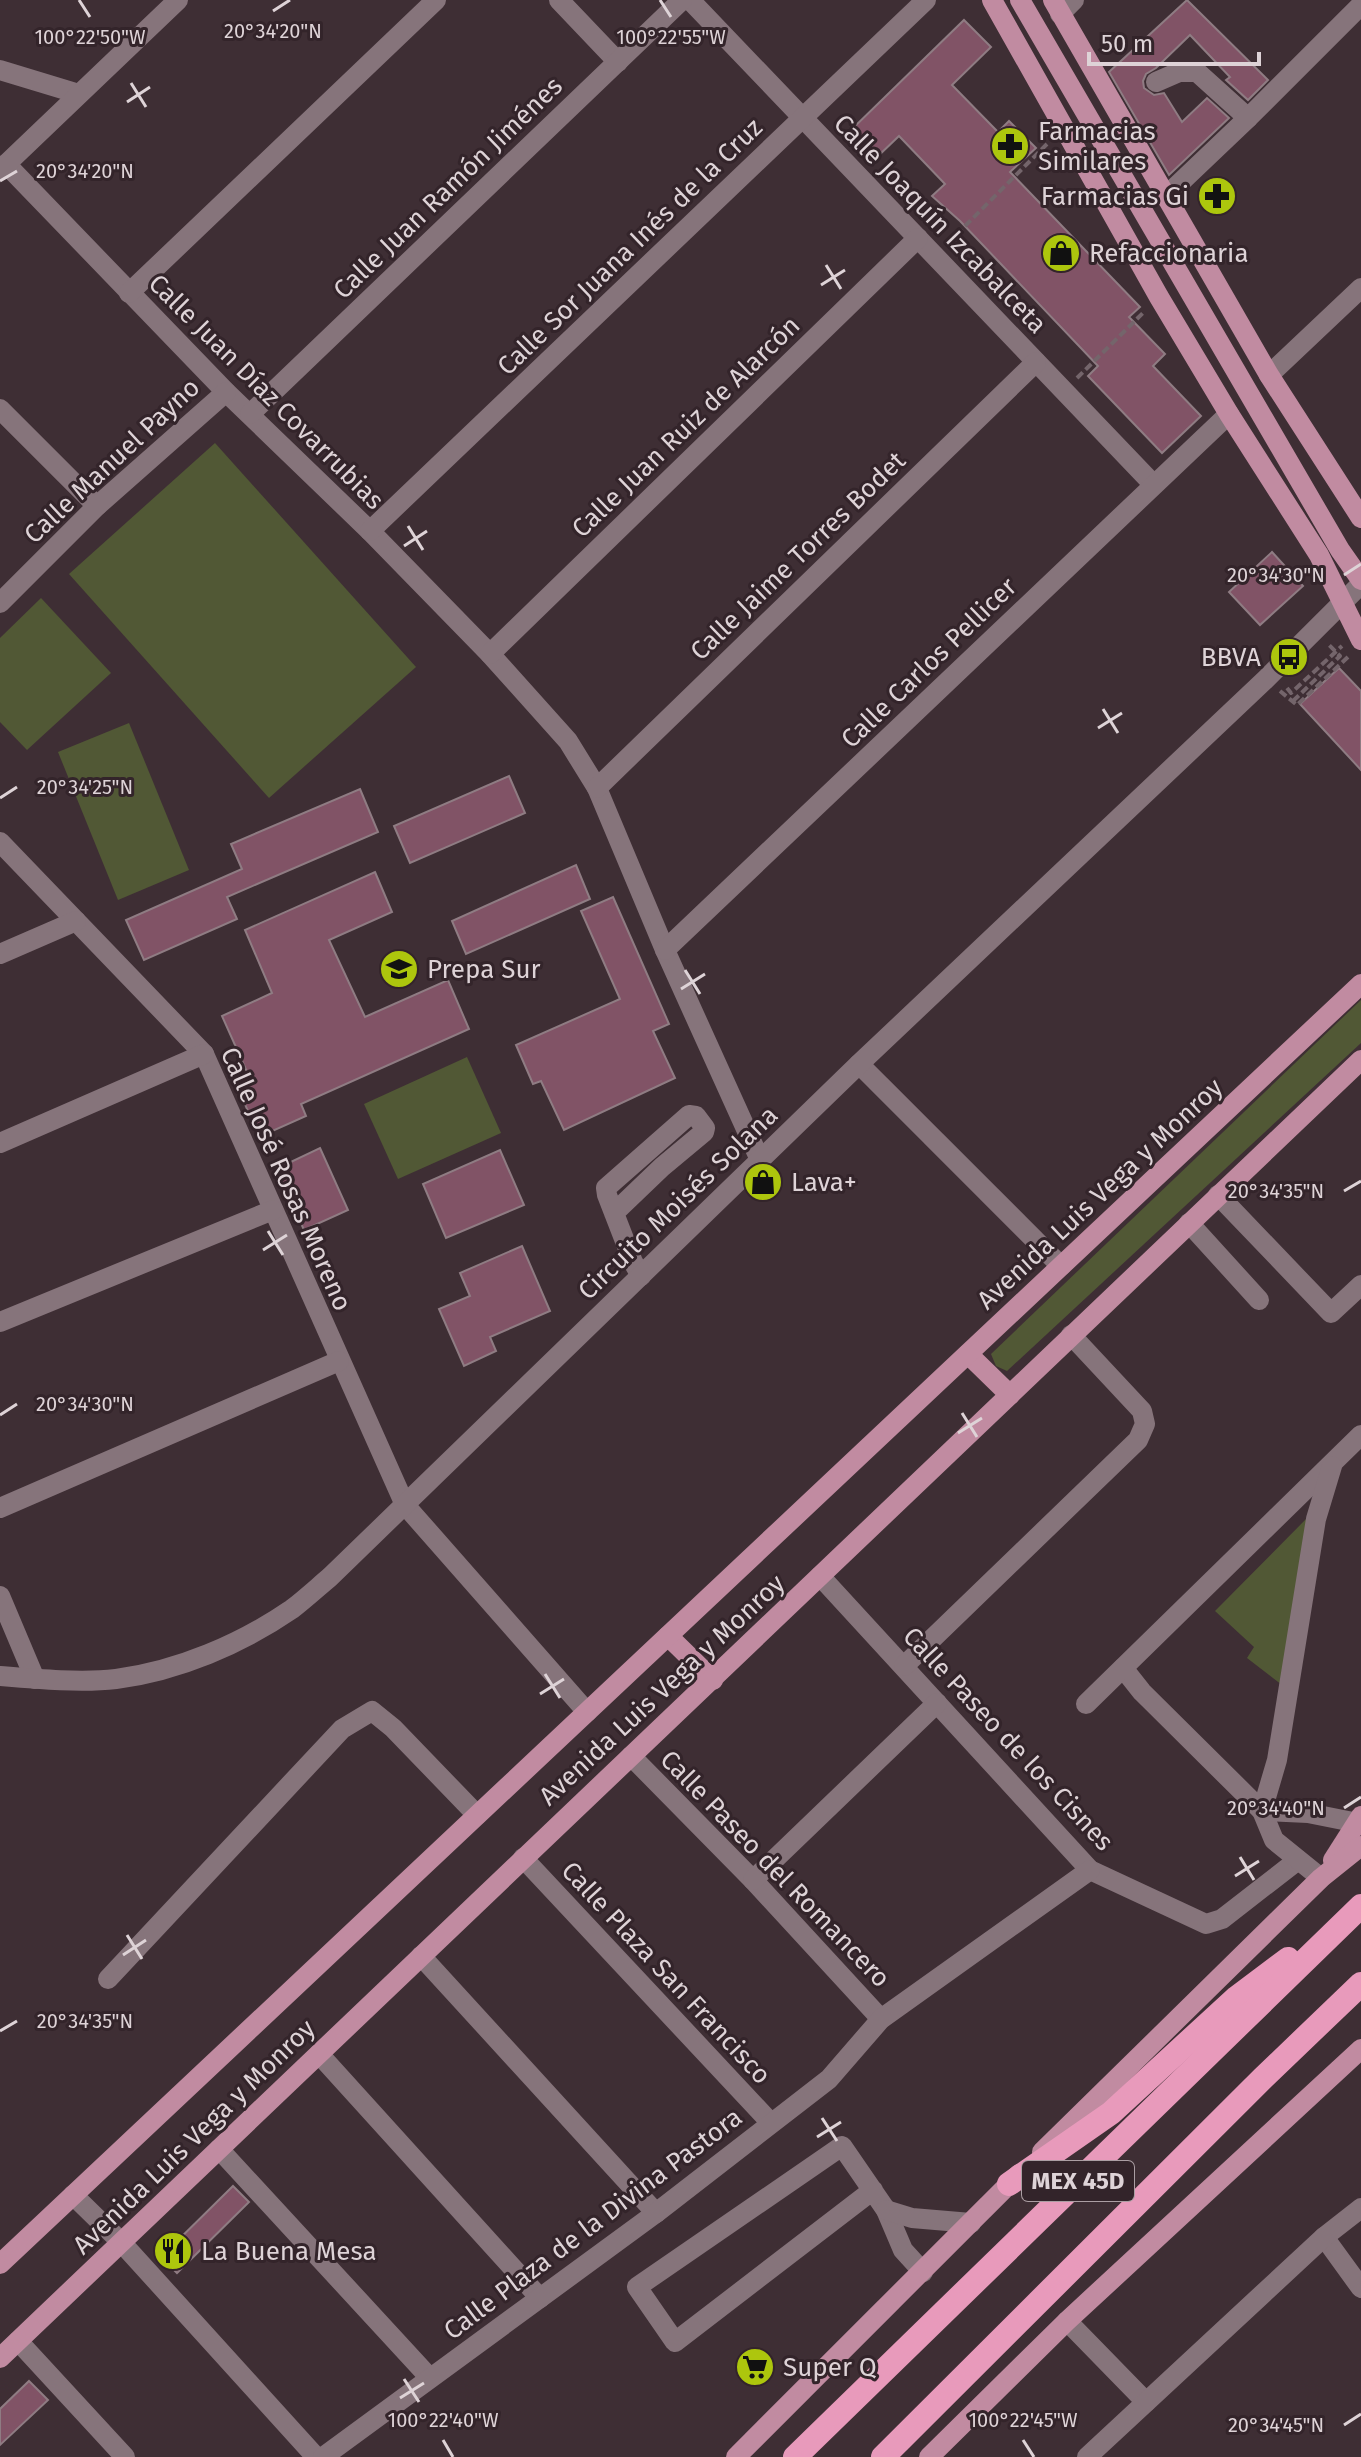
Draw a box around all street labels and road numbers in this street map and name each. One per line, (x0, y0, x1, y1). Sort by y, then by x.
street label: Calle Juan Ramón Jiménes (327, 71, 569, 305)
street label: Calle Joaquín Izcabalceta (827, 108, 1053, 340)
street label: Calle Sor Juana Inés de la Cruz (491, 112, 769, 382)
street label: Calle Juan Díaz Covarrubias (142, 268, 390, 516)
street label: Calle Juan Ruiz de Alarcón (566, 310, 806, 544)
street label: Calle Manuel Payno (18, 372, 206, 550)
street label: Calle Jaime Torres Bodet (684, 445, 912, 667)
street label: Calle Carlos Pellicer (835, 571, 1023, 755)
street label: Calle José Rosas Moreno (214, 1042, 358, 1316)
street label: Avenida Luis Vega y Monroy (971, 1072, 1229, 1316)
street label: Circuito Moisés Solana (572, 1100, 784, 1306)
street label: Avenida Luis Vega y Monroy (533, 1568, 791, 1812)
street label: Calle Paseo de los Cisnes (896, 1621, 1120, 1857)
street label: Calle Paseo del Romancero (654, 1744, 896, 1994)
street label: Calle Plaza San Francisco (555, 1855, 777, 2091)
street label: Avenida Luis Vega y Monroy (67, 2013, 322, 2261)
street label: Calle Plaza de la Divina Pastora (438, 2102, 748, 2346)
road number: MEX 45D (1022, 2161, 1134, 2201)

